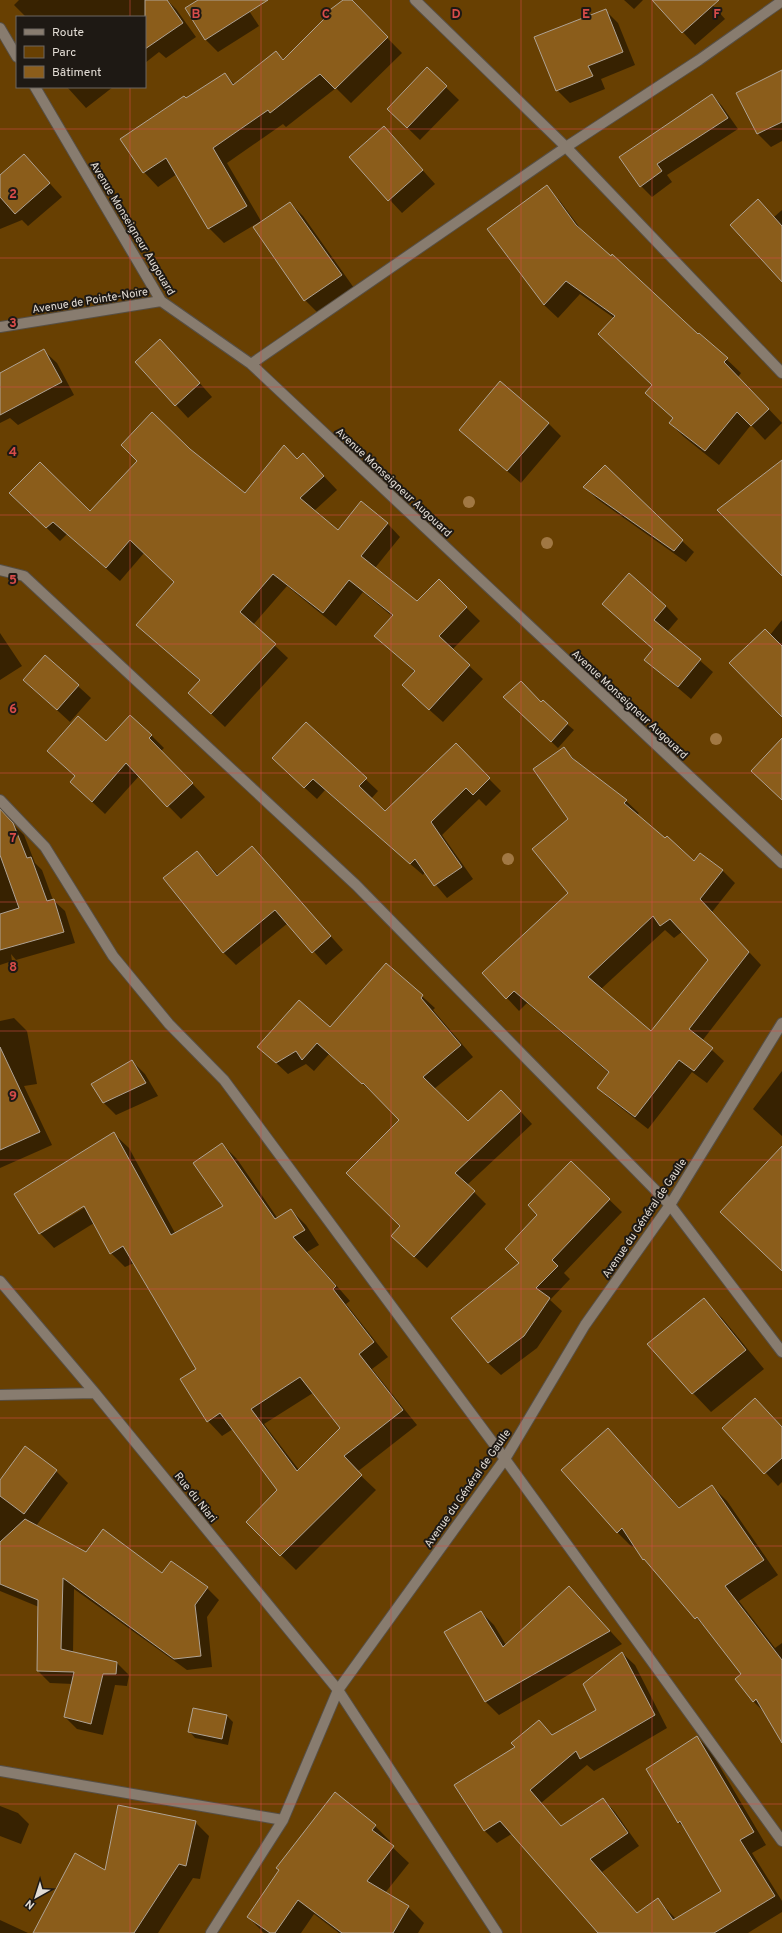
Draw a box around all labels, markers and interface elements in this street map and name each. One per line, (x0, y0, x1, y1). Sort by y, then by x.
text: B (192, 7, 201, 23)
text: C (322, 7, 330, 23)
text: D (451, 7, 461, 23)
text: E (582, 7, 590, 23)
text: F (713, 7, 721, 23)
legend (16, 16, 146, 88)
text: Route (52, 25, 84, 41)
text: Parc (52, 45, 76, 61)
text: Bâtiment (52, 65, 102, 81)
street label: Avenue Monseigneur Augouard (87, 159, 178, 298)
text: 2 (9, 187, 17, 203)
street label: Avenue de Pointe-Noire (31, 285, 149, 317)
text: 3 (9, 316, 17, 332)
street label: Avenue Monseigneur Augouard (332, 425, 454, 540)
text: 4 (9, 445, 17, 461)
text: 5 (9, 573, 17, 589)
street label: Avenue Monseigneur Augouard (568, 647, 690, 762)
text: 6 (9, 702, 17, 718)
text: 7 (10, 831, 17, 847)
text: 8 (9, 960, 17, 976)
text: 9 (9, 1089, 17, 1105)
street label: Avenue du Général de Gaulle (600, 1156, 690, 1281)
street label: Avenue du Général de Gaulle (422, 1427, 514, 1550)
street label: Rue du Niari (171, 1470, 220, 1525)
north arrow (16, 1877, 56, 1917)
text: N (23, 1896, 38, 1912)

